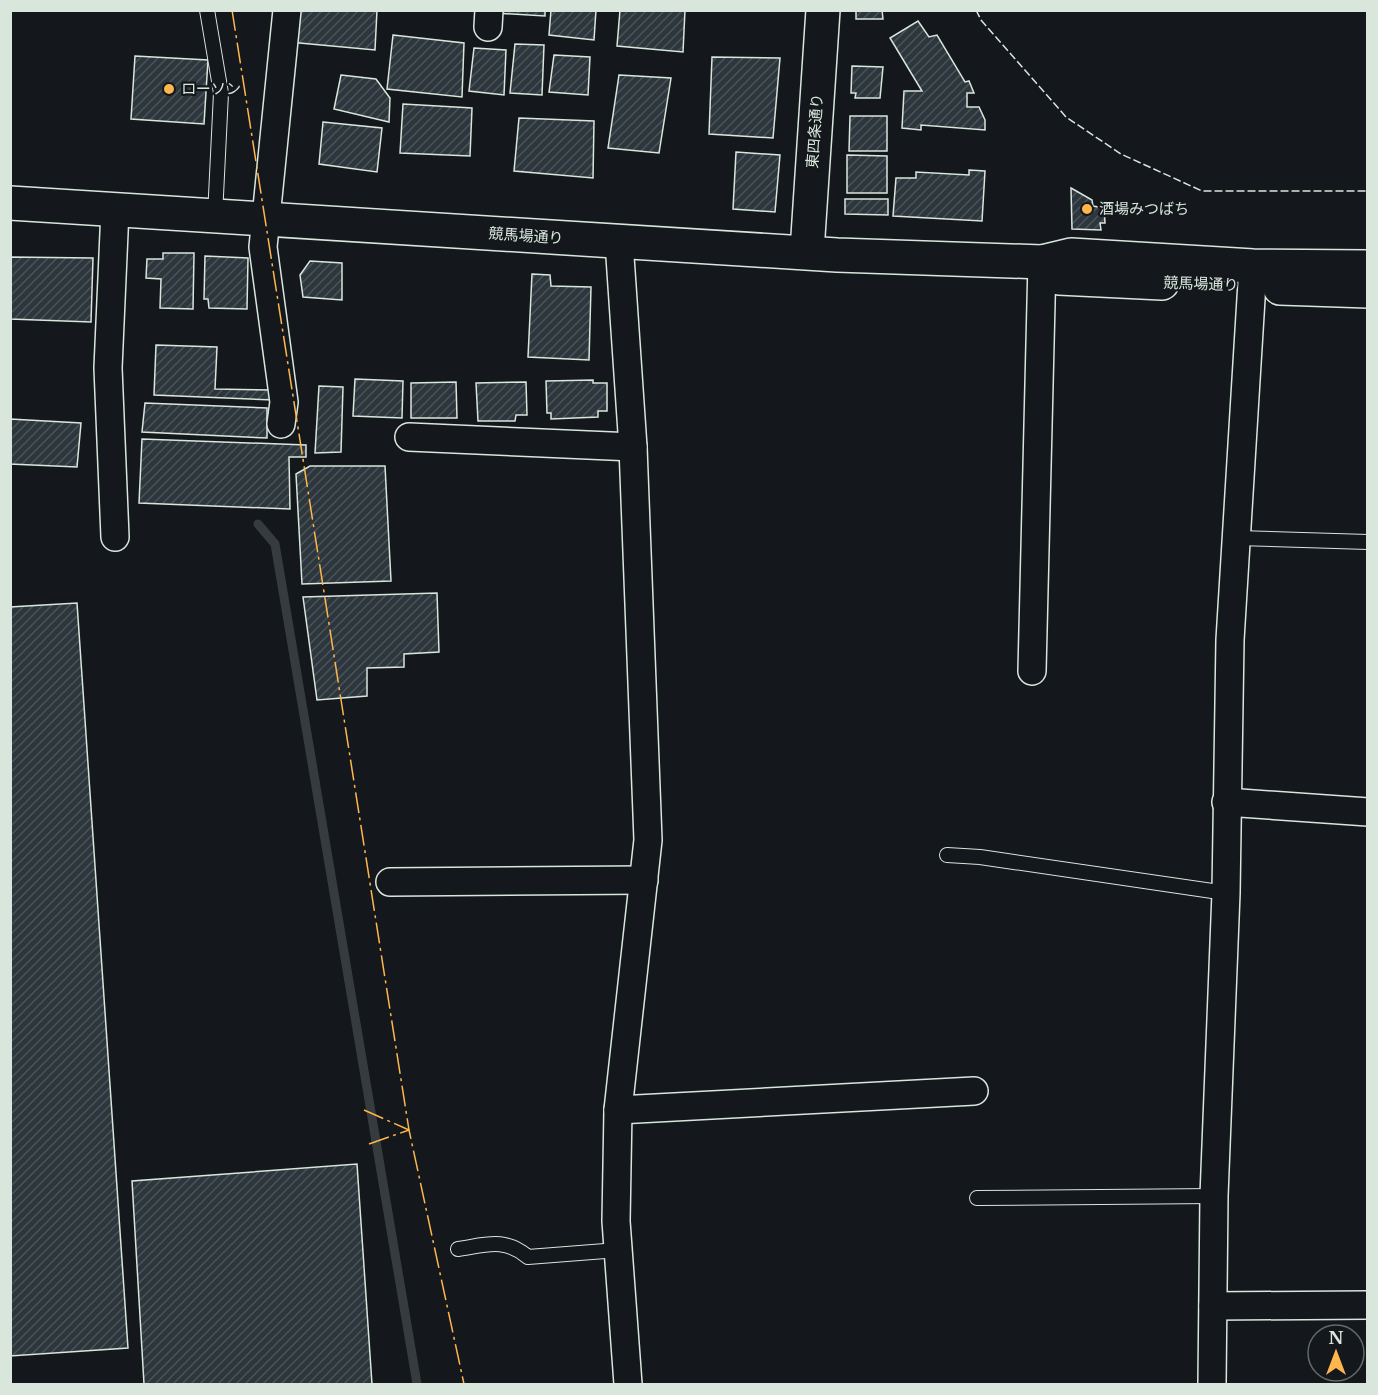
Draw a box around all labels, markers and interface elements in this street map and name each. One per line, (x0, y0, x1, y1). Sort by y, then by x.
place label: ローソン (181, 79, 241, 98)
marker: ローソン (162, 82, 176, 96)
street label: 東四条通り (802, 93, 827, 169)
place label: 酒場みつばち (1099, 199, 1189, 218)
marker: 酒場みつばち (1080, 202, 1094, 216)
street label: 競馬場通り (488, 223, 564, 248)
street label: 競馬場通り (1163, 273, 1239, 294)
north arrow (1306, 1323, 1366, 1383)
text: N (1328, 1328, 1344, 1348)

